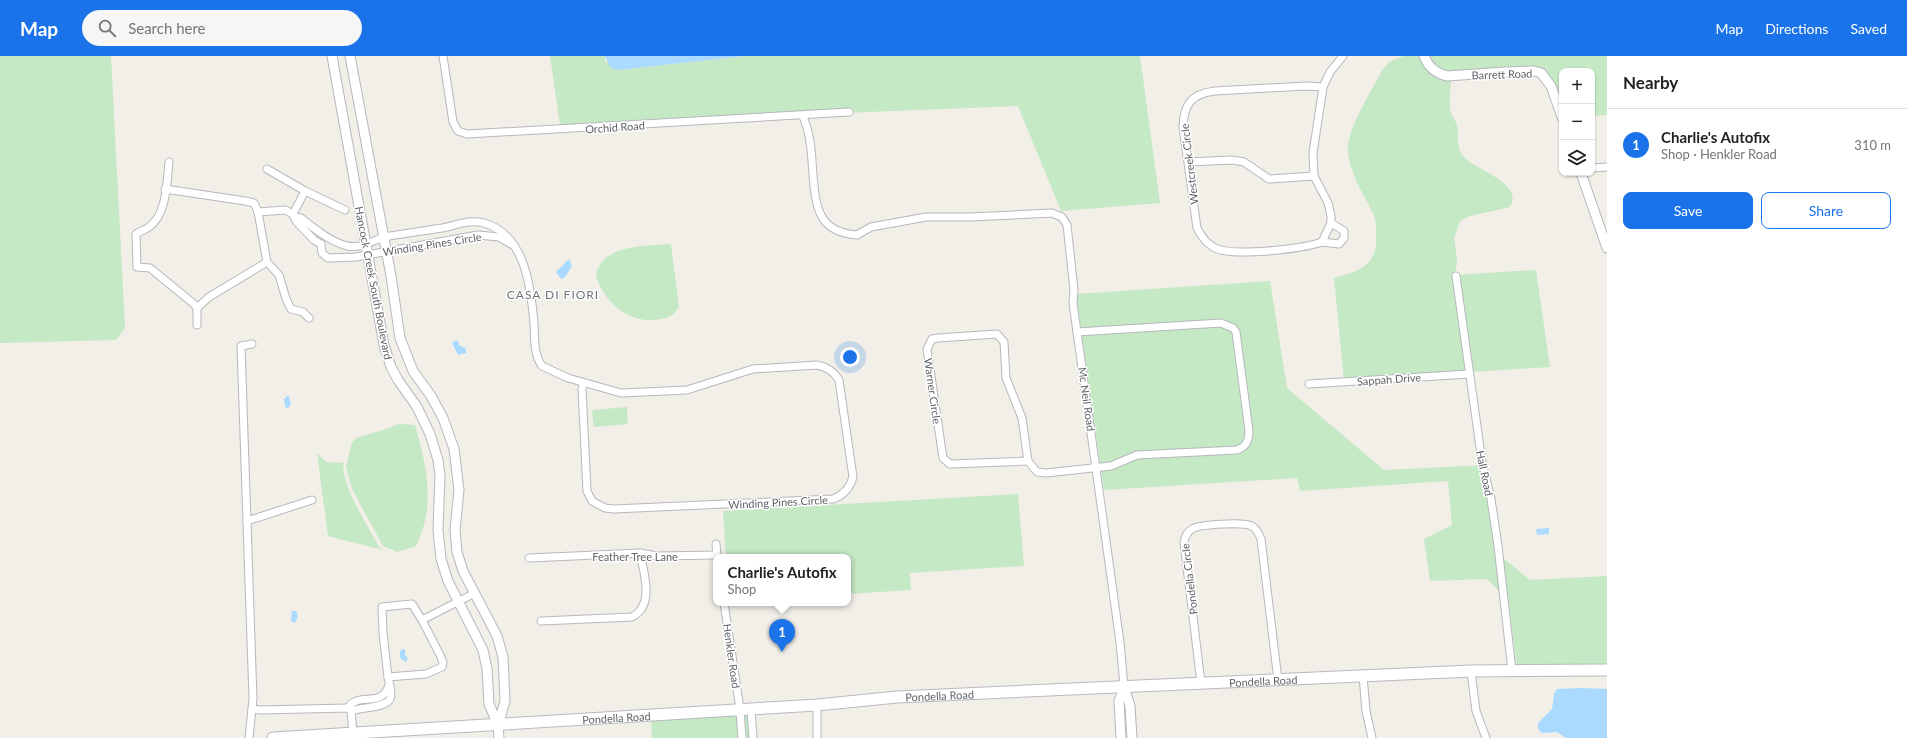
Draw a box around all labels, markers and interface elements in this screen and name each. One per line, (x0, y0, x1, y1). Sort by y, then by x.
search box (82, 10, 362, 46)
text: Map (20, 17, 58, 40)
icon: search (96, 17, 118, 39)
text: Search here (128, 19, 206, 37)
text: Map (1716, 20, 1743, 37)
text: Directions (1765, 20, 1828, 37)
text: Saved (1850, 20, 1887, 37)
street label: Barrett Road (1471, 66, 1533, 82)
map controls (1559, 68, 1595, 176)
button: + (1559, 68, 1595, 104)
text: Nearby (1623, 72, 1678, 93)
button: − (1559, 104, 1595, 140)
street label: Orchid Road (585, 118, 645, 136)
street label: Westcreek Circle (1178, 122, 1200, 205)
text: Charlie's Autofix (1661, 128, 1770, 146)
text: 1 (1632, 137, 1640, 153)
text: 310 m (1854, 137, 1891, 153)
button: layers (1559, 140, 1595, 176)
text: Shop · Henkler Road (1661, 146, 1777, 162)
button: Save (1623, 192, 1753, 229)
button: Share (1761, 192, 1891, 229)
street label: Hancock Creek South Boulevard (353, 205, 395, 361)
street label: Winding Pines Circle (382, 230, 482, 258)
district label: CASA DI FIORI (507, 287, 599, 302)
your location (840, 347, 860, 367)
street label: Warner Circle (922, 357, 944, 425)
street label: Mc Neil Road (1076, 366, 1098, 432)
street label: Sappah Drive (1356, 370, 1422, 388)
street label: Hall Road (1474, 449, 1496, 497)
street label: Winding Pines Circle (728, 493, 828, 511)
street label: Pondella Circle (1178, 543, 1200, 615)
street label: Feather Tree Lane (592, 550, 678, 563)
popup (713, 554, 851, 606)
text: Charlie's Autofix (727, 563, 837, 581)
text: Shop (727, 581, 756, 597)
pin: 1 (769, 619, 795, 652)
street label: Henkler Road (721, 623, 743, 689)
street label: Pondella Road (1229, 672, 1298, 688)
street label: Pondella Road (905, 687, 974, 703)
street label: Pondella Road (582, 709, 651, 726)

